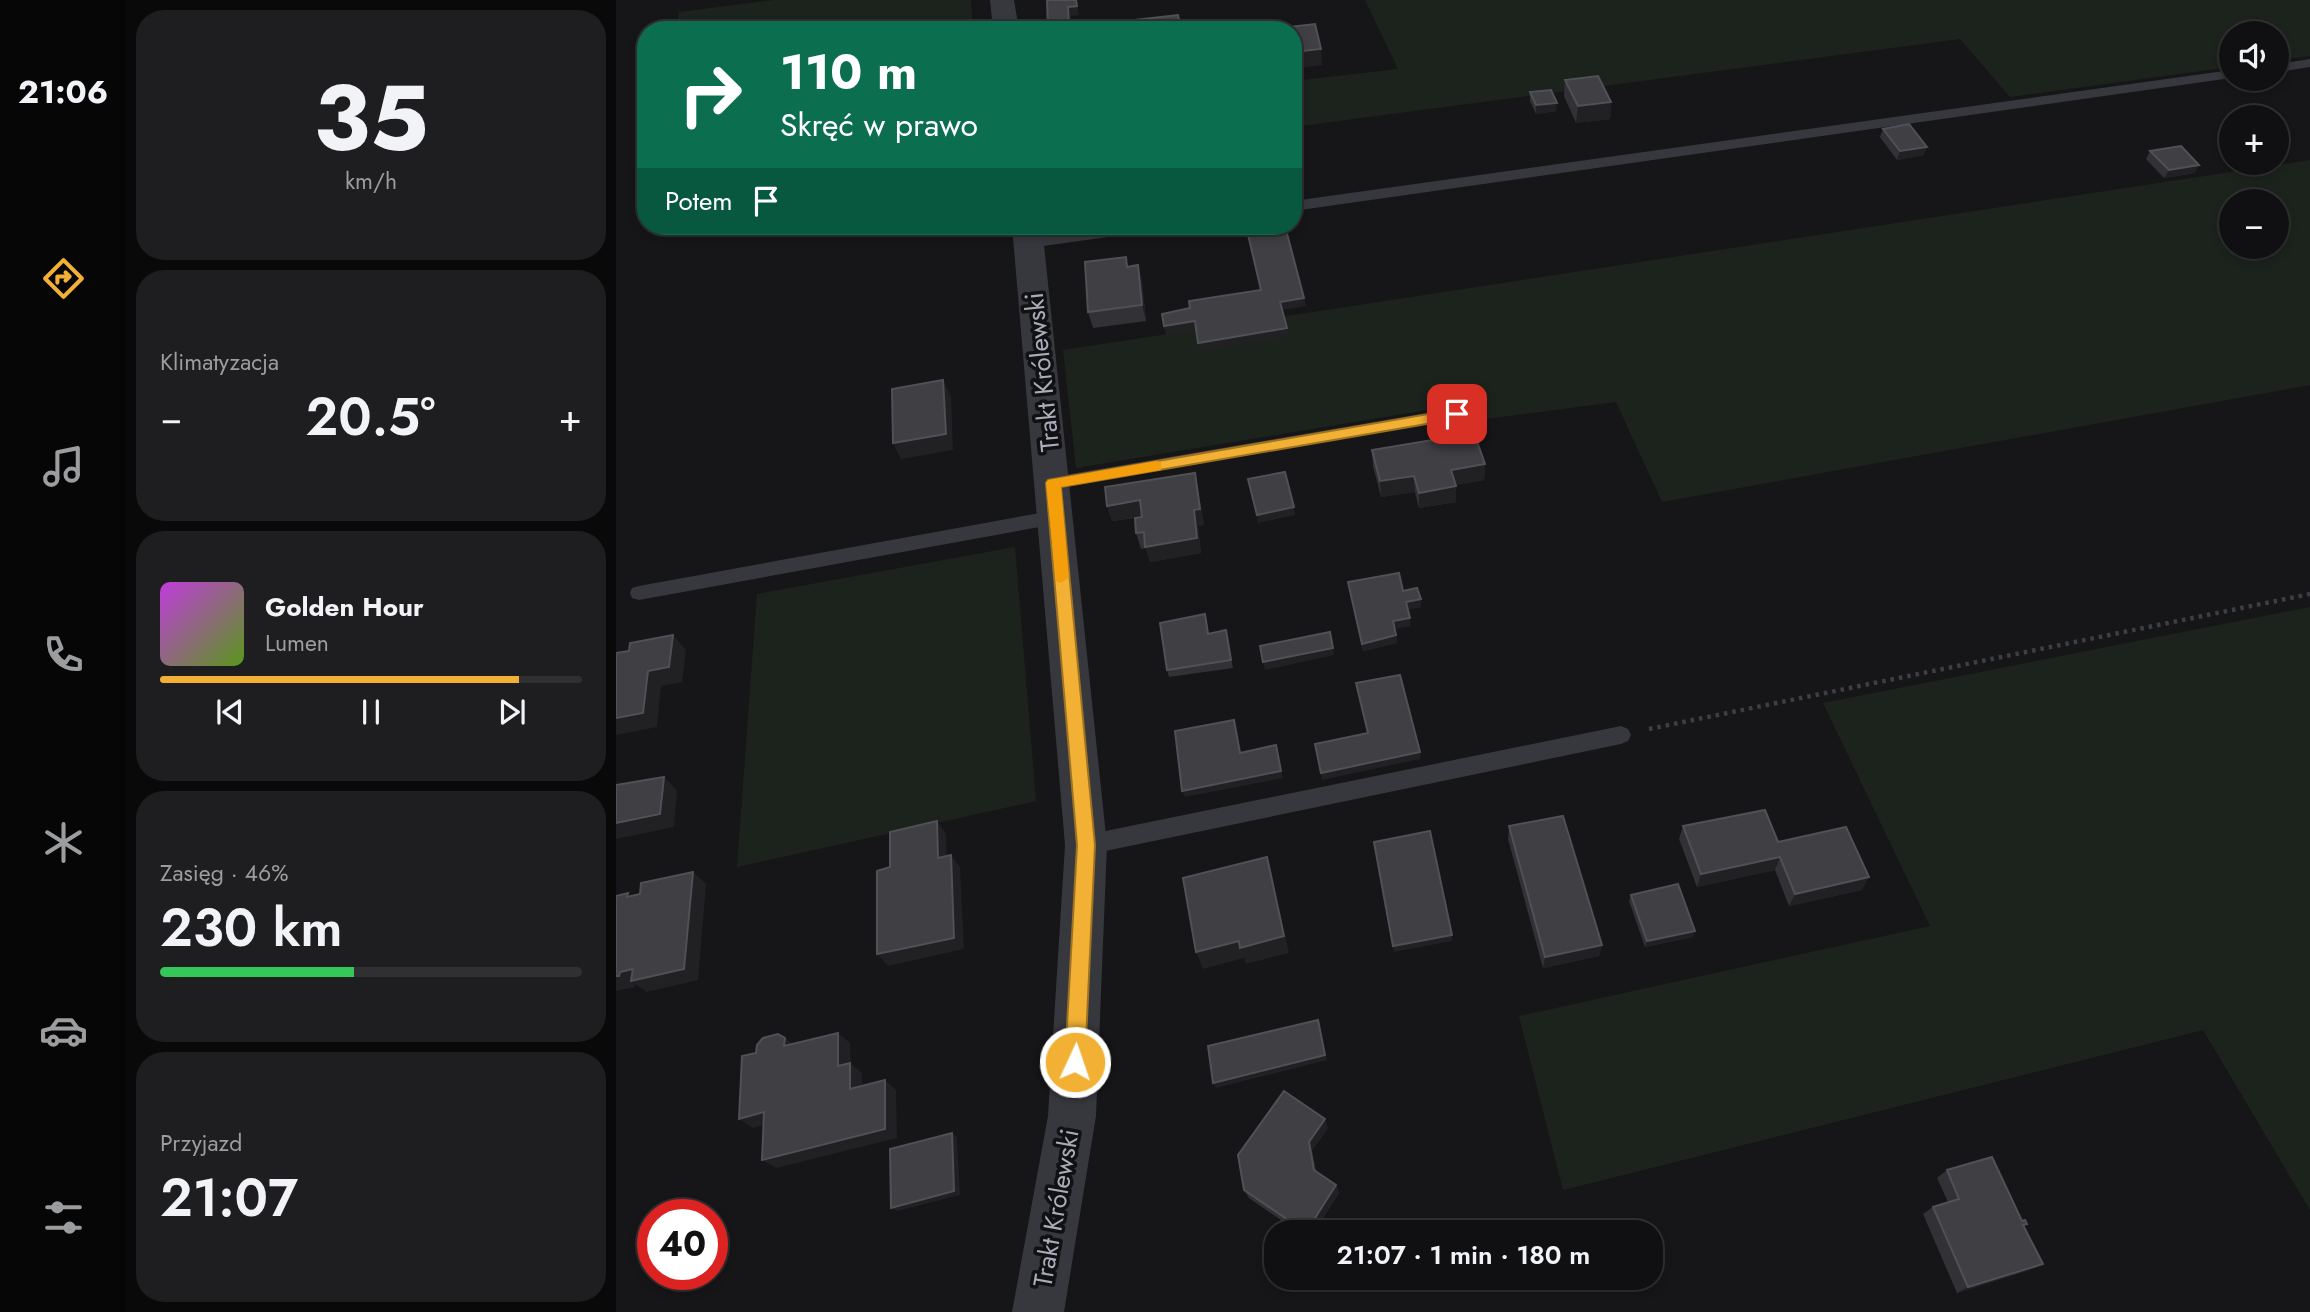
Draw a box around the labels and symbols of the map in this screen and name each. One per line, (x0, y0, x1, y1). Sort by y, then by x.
street label: Trakt Królewski (1015, 291, 1069, 453)
pin (1427, 384, 1487, 444)
position arrow (1038, 1025, 1112, 1099)
street label: Trakt Królewski (1023, 1126, 1089, 1290)
speed limit sign: 40 (637, 1199, 728, 1290)

